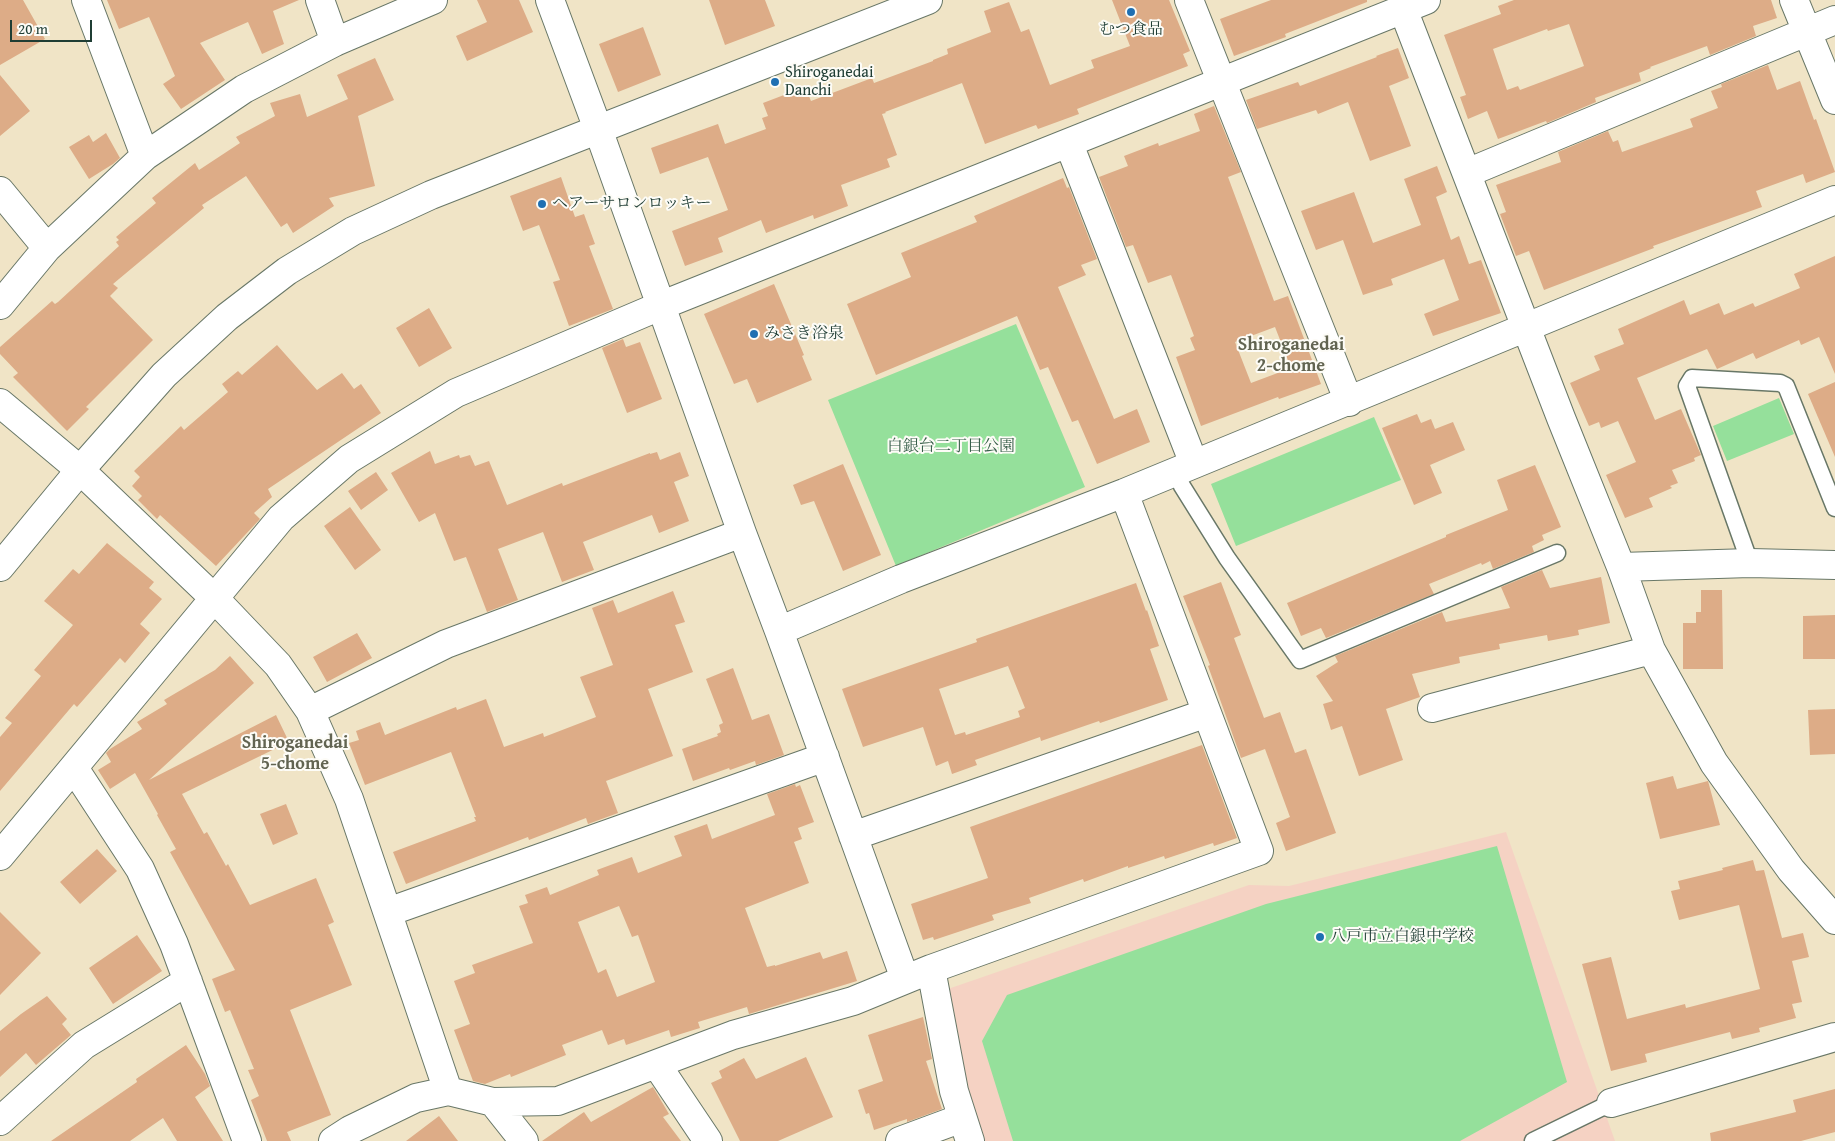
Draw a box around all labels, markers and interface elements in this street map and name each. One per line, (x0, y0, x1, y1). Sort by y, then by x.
marker: むつ食品 (1125, 6, 1137, 18)
scale bar (12, 10, 95, 42)
text: 20 m (18, 18, 48, 39)
place label: むつ食品 (1099, 20, 1163, 40)
place label: Shiroganedai Danchi (785, 63, 873, 101)
marker: Shiroganedai Danchi (769, 76, 781, 88)
place label: ヘアーサロンロッキー (552, 194, 712, 214)
marker: ヘアーサロンロッキー (536, 198, 548, 210)
place label: みさき浴泉 (764, 324, 844, 344)
marker: みさき浴泉 (748, 328, 760, 340)
district label: Shiroganedai 2-chome (1238, 334, 1344, 376)
park label: 白銀台二丁目公園 (887, 437, 1015, 457)
district label: Shiroganedai 5-chome (242, 732, 348, 774)
place label: 八戸市立白銀中学校 (1330, 927, 1474, 947)
marker: 八戸市立白銀中学校 (1314, 931, 1326, 943)

